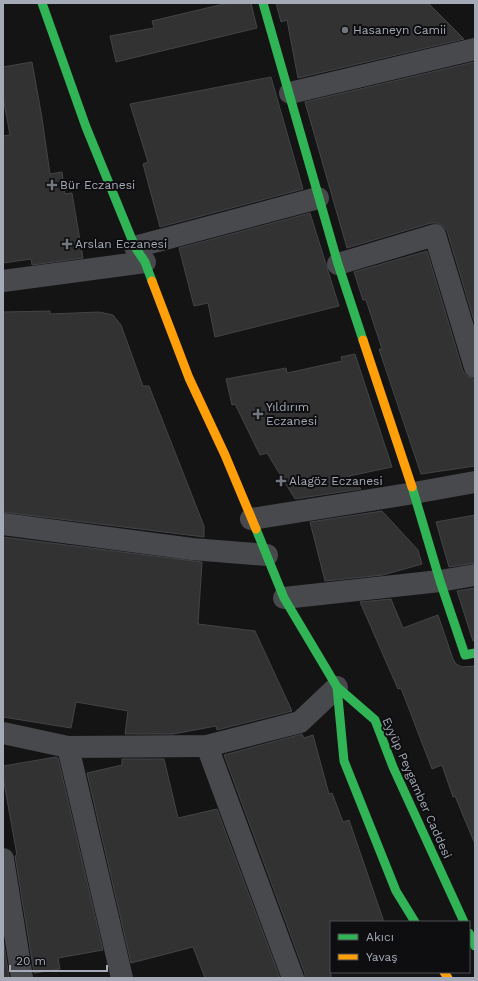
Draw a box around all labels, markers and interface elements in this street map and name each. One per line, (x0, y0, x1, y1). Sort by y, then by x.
place label: Hasaneyn Camii (353, 23, 446, 37)
marker: Hasaneyn Camii (340, 25, 350, 35)
place label: Bür Eczanesi (60, 178, 135, 192)
marker: Bür Eczanesi (47, 180, 57, 190)
place label: Arslan Eczanesi (75, 237, 167, 251)
marker: Arslan Eczanesi (62, 239, 72, 249)
place label: Yıldırım Eczanesi (266, 400, 317, 428)
marker: Yıldırım Eczanesi (253, 409, 263, 419)
place label: Alagöz Eczanesi (289, 474, 383, 488)
marker: Alagöz Eczanesi (276, 476, 286, 486)
street label: Eyyüp Peygamber Caddesi (379, 715, 455, 861)
legend (330, 921, 470, 973)
text: Akıcı (366, 930, 394, 944)
scale bar (10, 947, 107, 973)
text: Yavaş (366, 950, 398, 964)
text: 20 m (16, 954, 46, 968)

